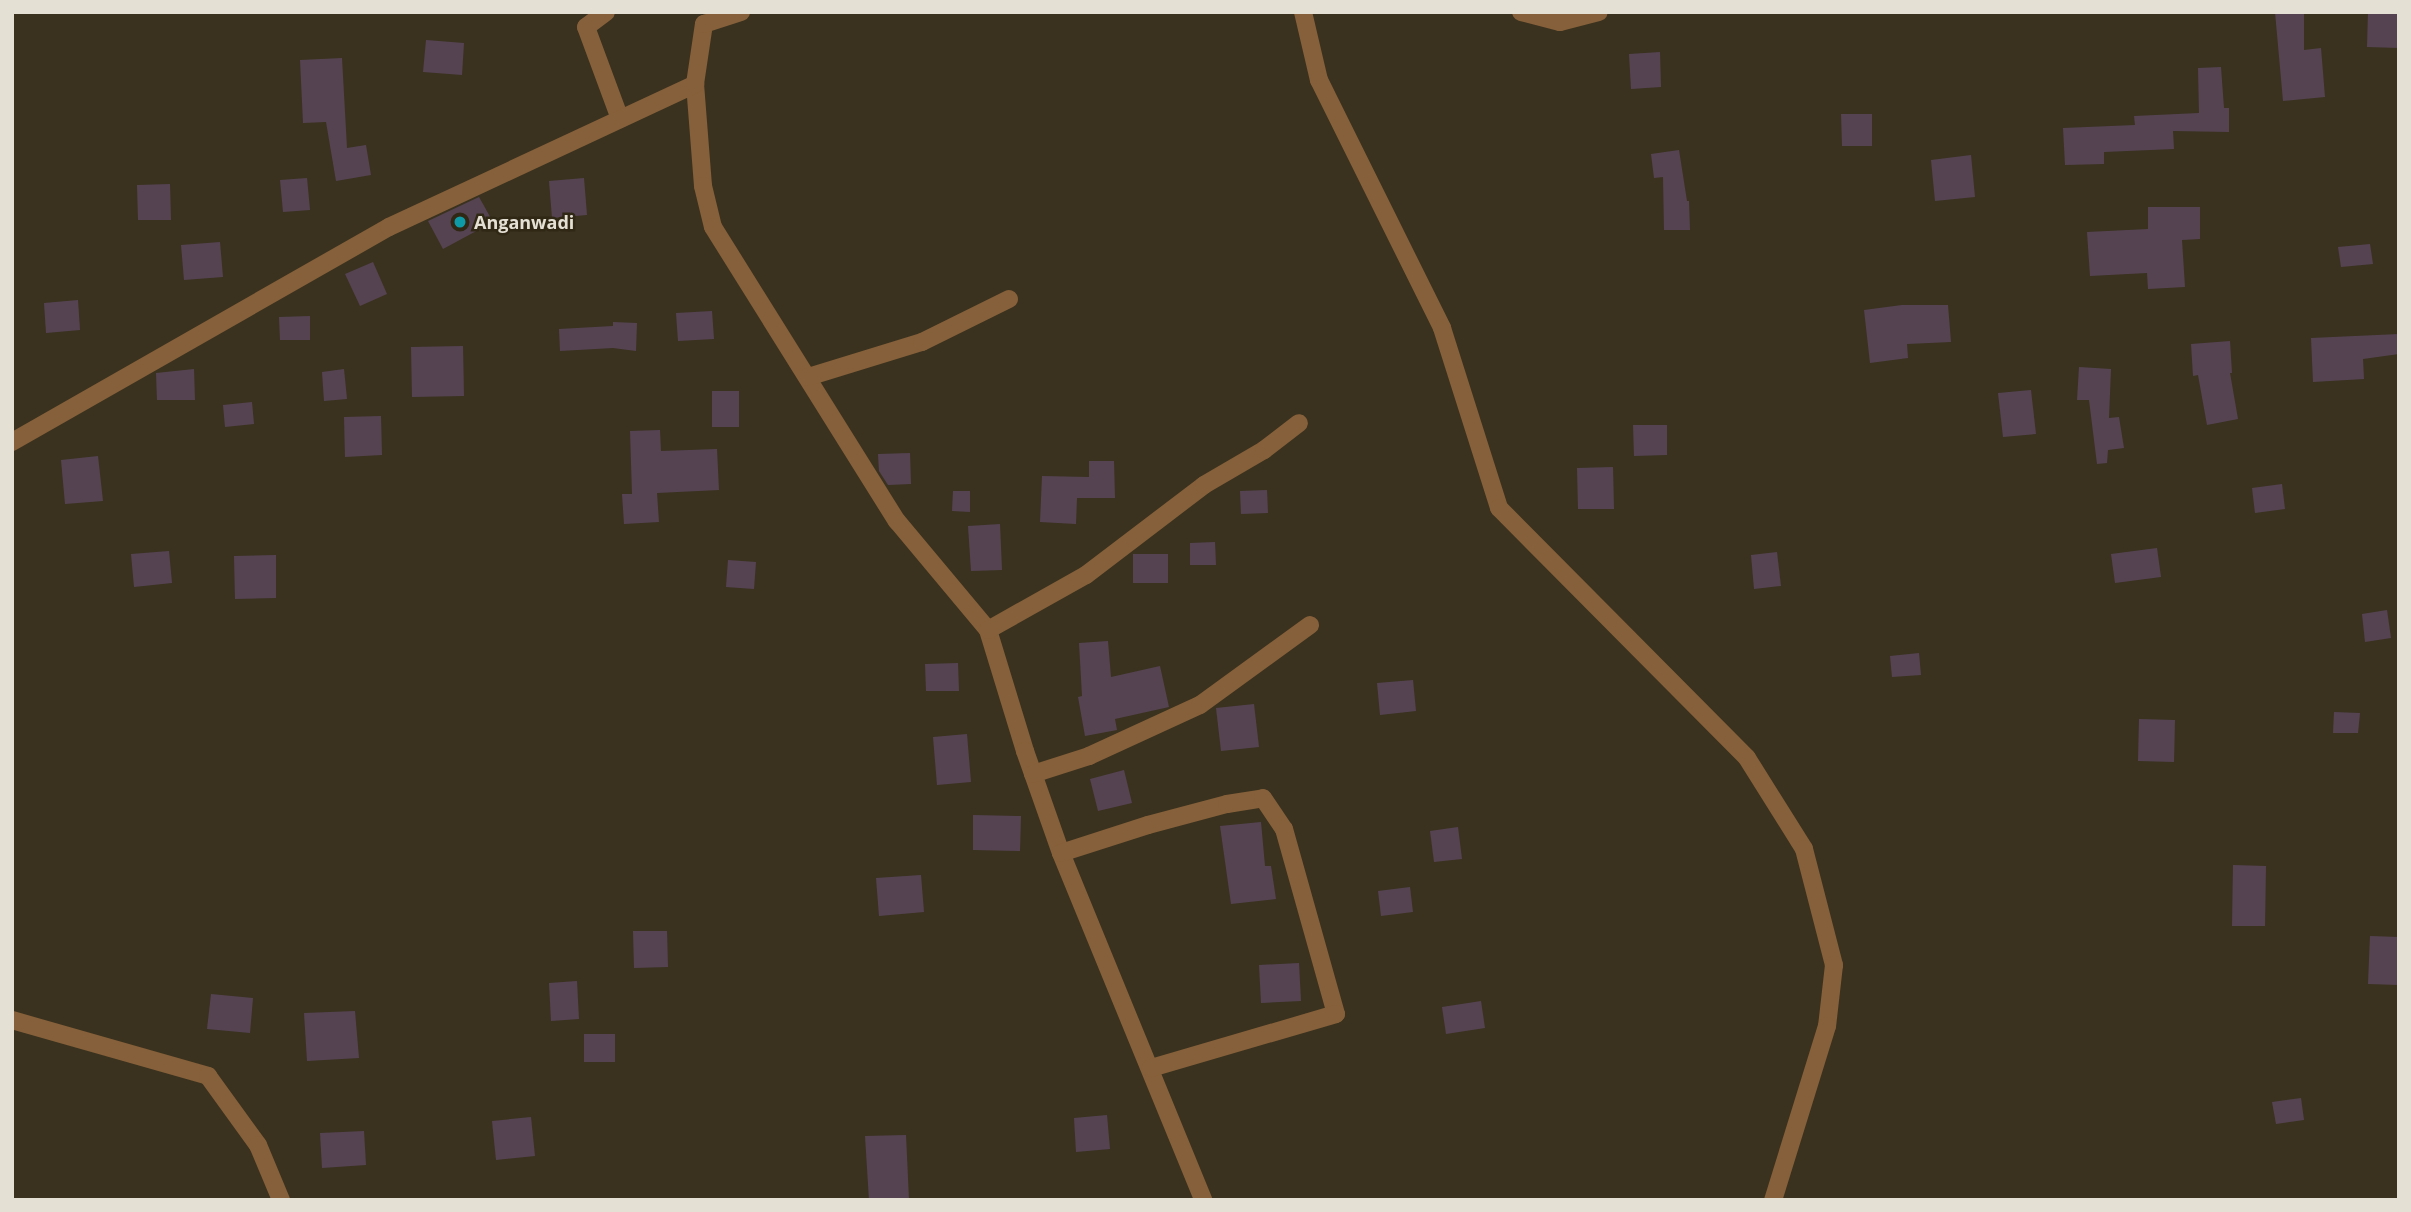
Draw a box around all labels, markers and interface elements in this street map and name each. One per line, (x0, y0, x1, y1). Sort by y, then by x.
place label: Anganwadi (474, 211, 574, 233)
marker: Anganwadi (452, 214, 468, 230)

